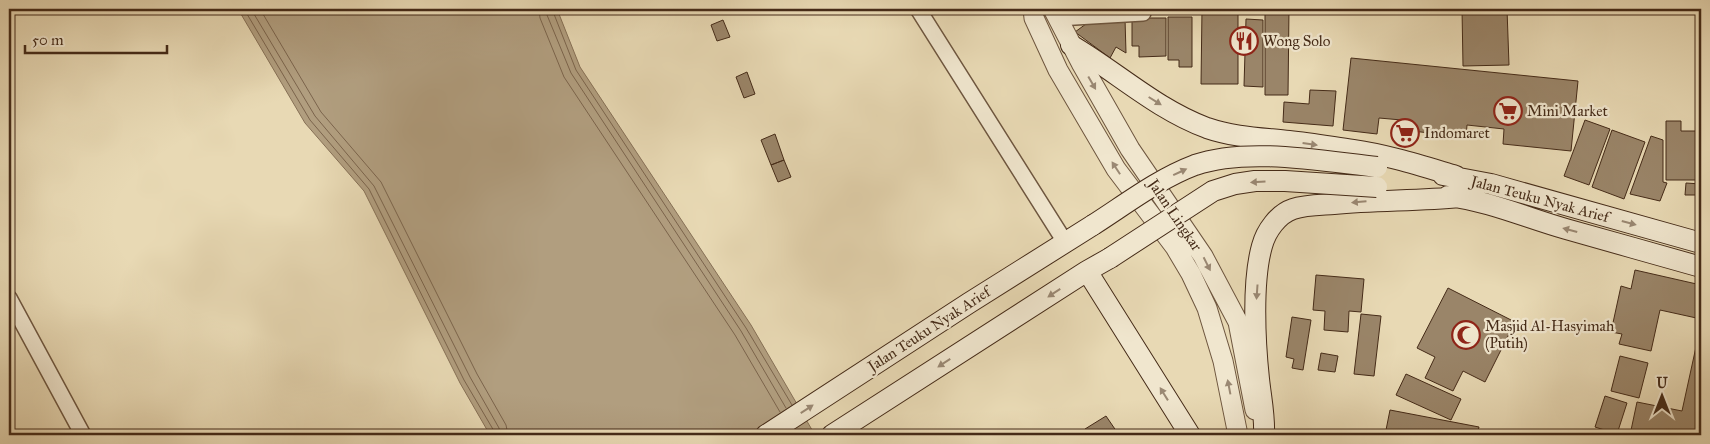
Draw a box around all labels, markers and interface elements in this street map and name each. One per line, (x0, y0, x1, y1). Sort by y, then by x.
scale bar (25, 22, 168, 54)
restaurant icon: Wong Solo (1229, 26, 1259, 56)
text: 50 m (32, 31, 64, 49)
place label: Wong Solo (1263, 32, 1331, 50)
one-way arrow (1088, 76, 1097, 89)
supermarket icon: Mini Market (1493, 96, 1523, 126)
one-way arrow (1148, 97, 1162, 106)
place label: Mini Market (1527, 102, 1608, 120)
supermarket icon: Indomaret (1390, 118, 1420, 148)
place label: Indomaret (1424, 124, 1490, 142)
one-way arrow (1302, 140, 1318, 148)
one-way arrow (1111, 161, 1121, 175)
one-way arrow (1173, 168, 1187, 176)
street label: Jalan Teuku Nyak Arief (1467, 171, 1614, 228)
street label: Jalan Lingkar (1142, 174, 1206, 255)
one-way arrow (1250, 178, 1266, 186)
one-way arrow (1351, 198, 1367, 206)
one-way arrow (1621, 219, 1636, 227)
one-way arrow (1563, 226, 1578, 234)
one-way arrow (1203, 257, 1211, 272)
street label: Jalan Teuku Nyak Arief (863, 281, 997, 377)
one-way arrow (1252, 284, 1260, 300)
one-way arrow (1047, 288, 1060, 297)
place label: Masjid Al-Hasyimah (Putih) (1485, 317, 1615, 353)
mosque icon: Masjid Al-Hasyimah (Putih) (1451, 320, 1481, 350)
one-way arrow (938, 359, 951, 368)
north arrow (1638, 372, 1688, 422)
text: U (1656, 375, 1668, 392)
one-way arrow (1224, 379, 1232, 395)
one-way arrow (1159, 387, 1169, 401)
one-way arrow (800, 404, 814, 413)

